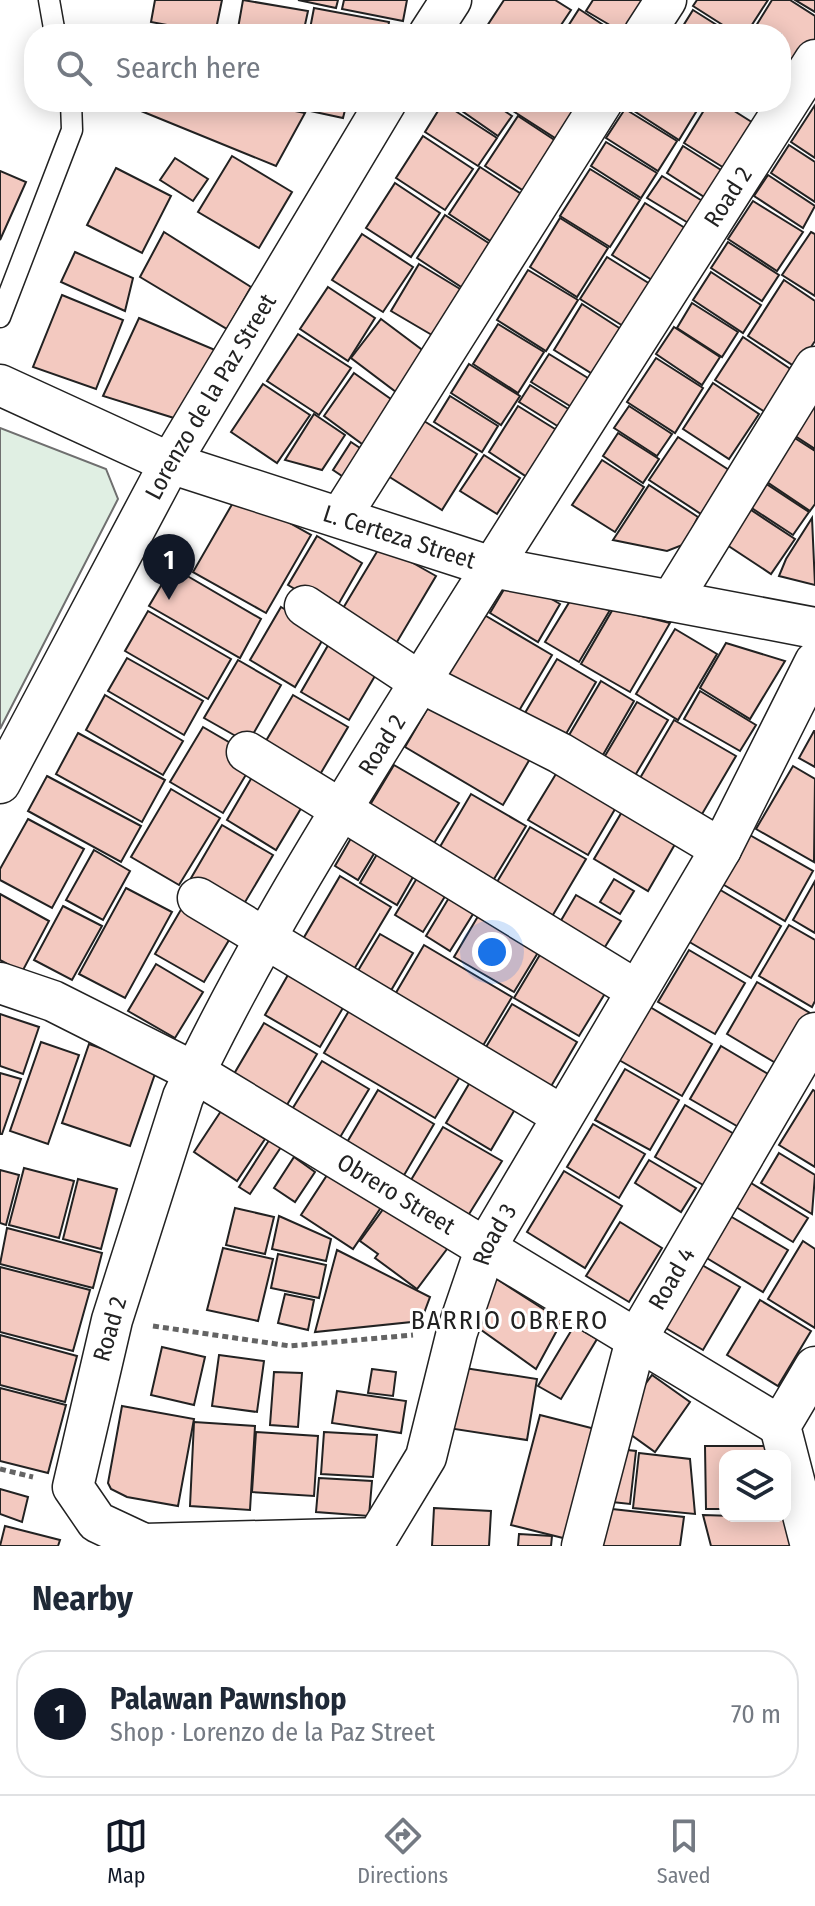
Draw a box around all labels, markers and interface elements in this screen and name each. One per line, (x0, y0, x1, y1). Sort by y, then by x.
search box (24, 24, 791, 112)
icon: search (52, 46, 96, 90)
text: Search here (116, 50, 261, 86)
street label: Road 2 (698, 162, 758, 232)
street label: Lorenzo de la Paz Street (139, 289, 282, 504)
street label: L. Certeza Street (320, 499, 479, 575)
pin: 1 (143, 534, 195, 600)
street label: Road 2 (353, 710, 411, 780)
your location (472, 932, 512, 972)
street label: Obrero Street (332, 1148, 460, 1240)
street label: Road 3 (467, 1199, 522, 1269)
street label: Road 4 (643, 1243, 701, 1315)
street label: Road 2 (87, 1293, 133, 1365)
district label: BARRIO OBRERO (411, 1305, 609, 1336)
map controls (719, 1450, 791, 1522)
button: layers (719, 1450, 791, 1522)
text: Nearby (32, 1578, 133, 1619)
text: Palawan Pawnshop (110, 1681, 347, 1717)
text: 1 (55, 1699, 66, 1730)
text: 70 m (731, 1699, 781, 1730)
text: Shop · Lorenzo de la Paz Street (110, 1717, 435, 1748)
tab: Map (104, 1814, 148, 1889)
tab: Directions (357, 1814, 448, 1889)
tab: Saved (657, 1814, 711, 1889)

